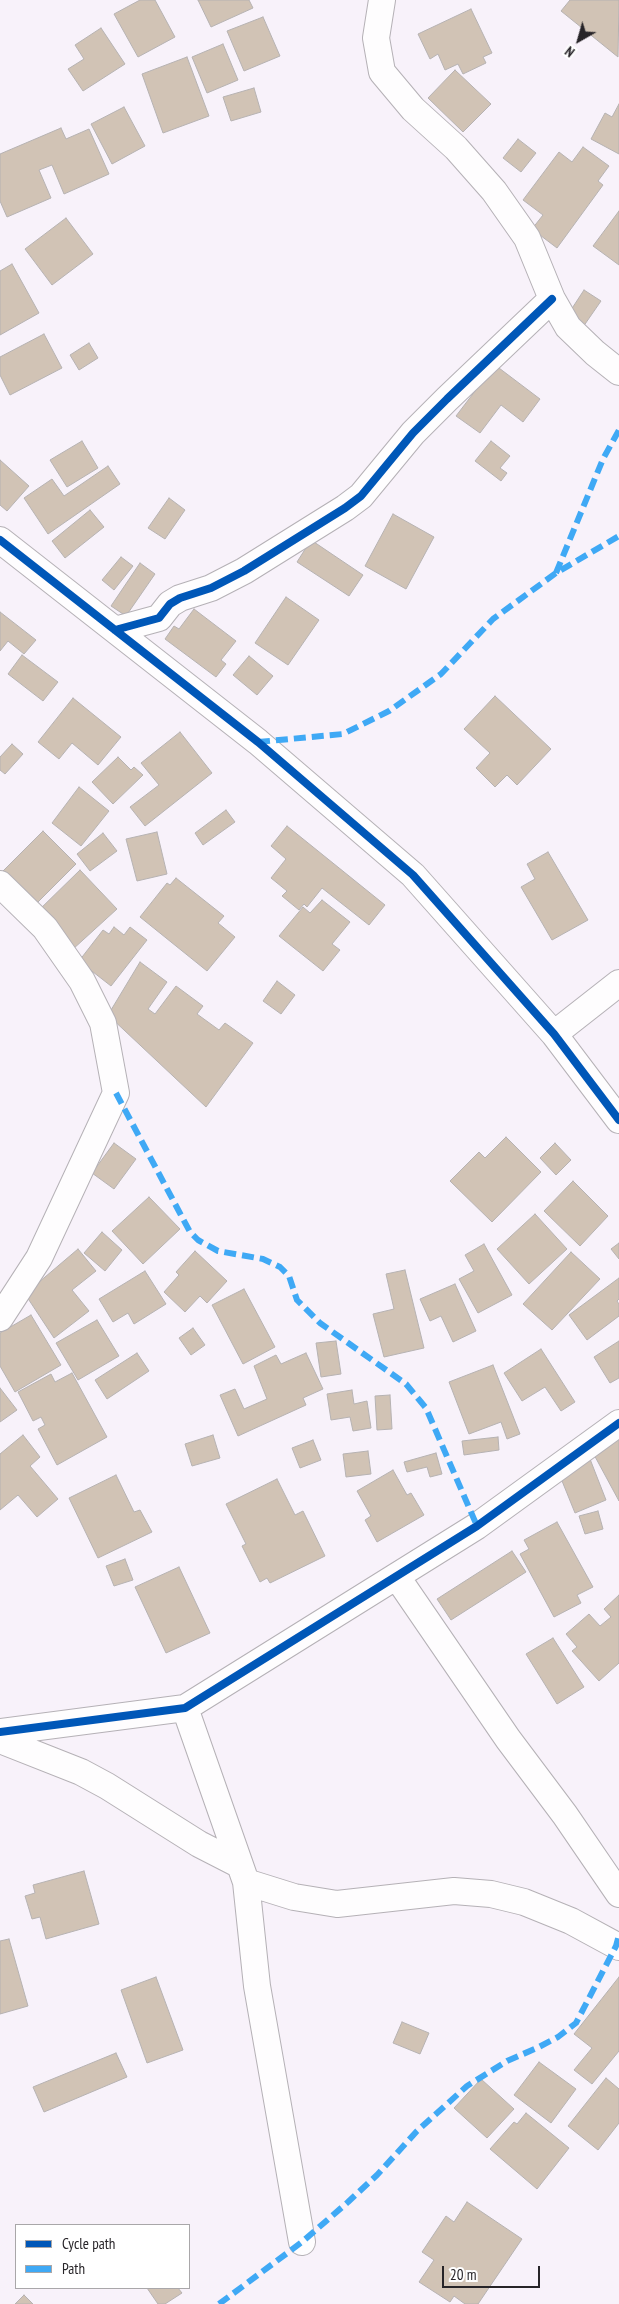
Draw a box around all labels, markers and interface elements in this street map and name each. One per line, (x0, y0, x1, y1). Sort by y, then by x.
north arrow (554, 15, 604, 65)
text: N (561, 42, 578, 61)
legend (15, 2224, 190, 2289)
text: Cycle path (62, 2234, 115, 2253)
scale bar (444, 2256, 542, 2288)
text: Path (62, 2259, 85, 2278)
text: 20 m (450, 2265, 476, 2284)

